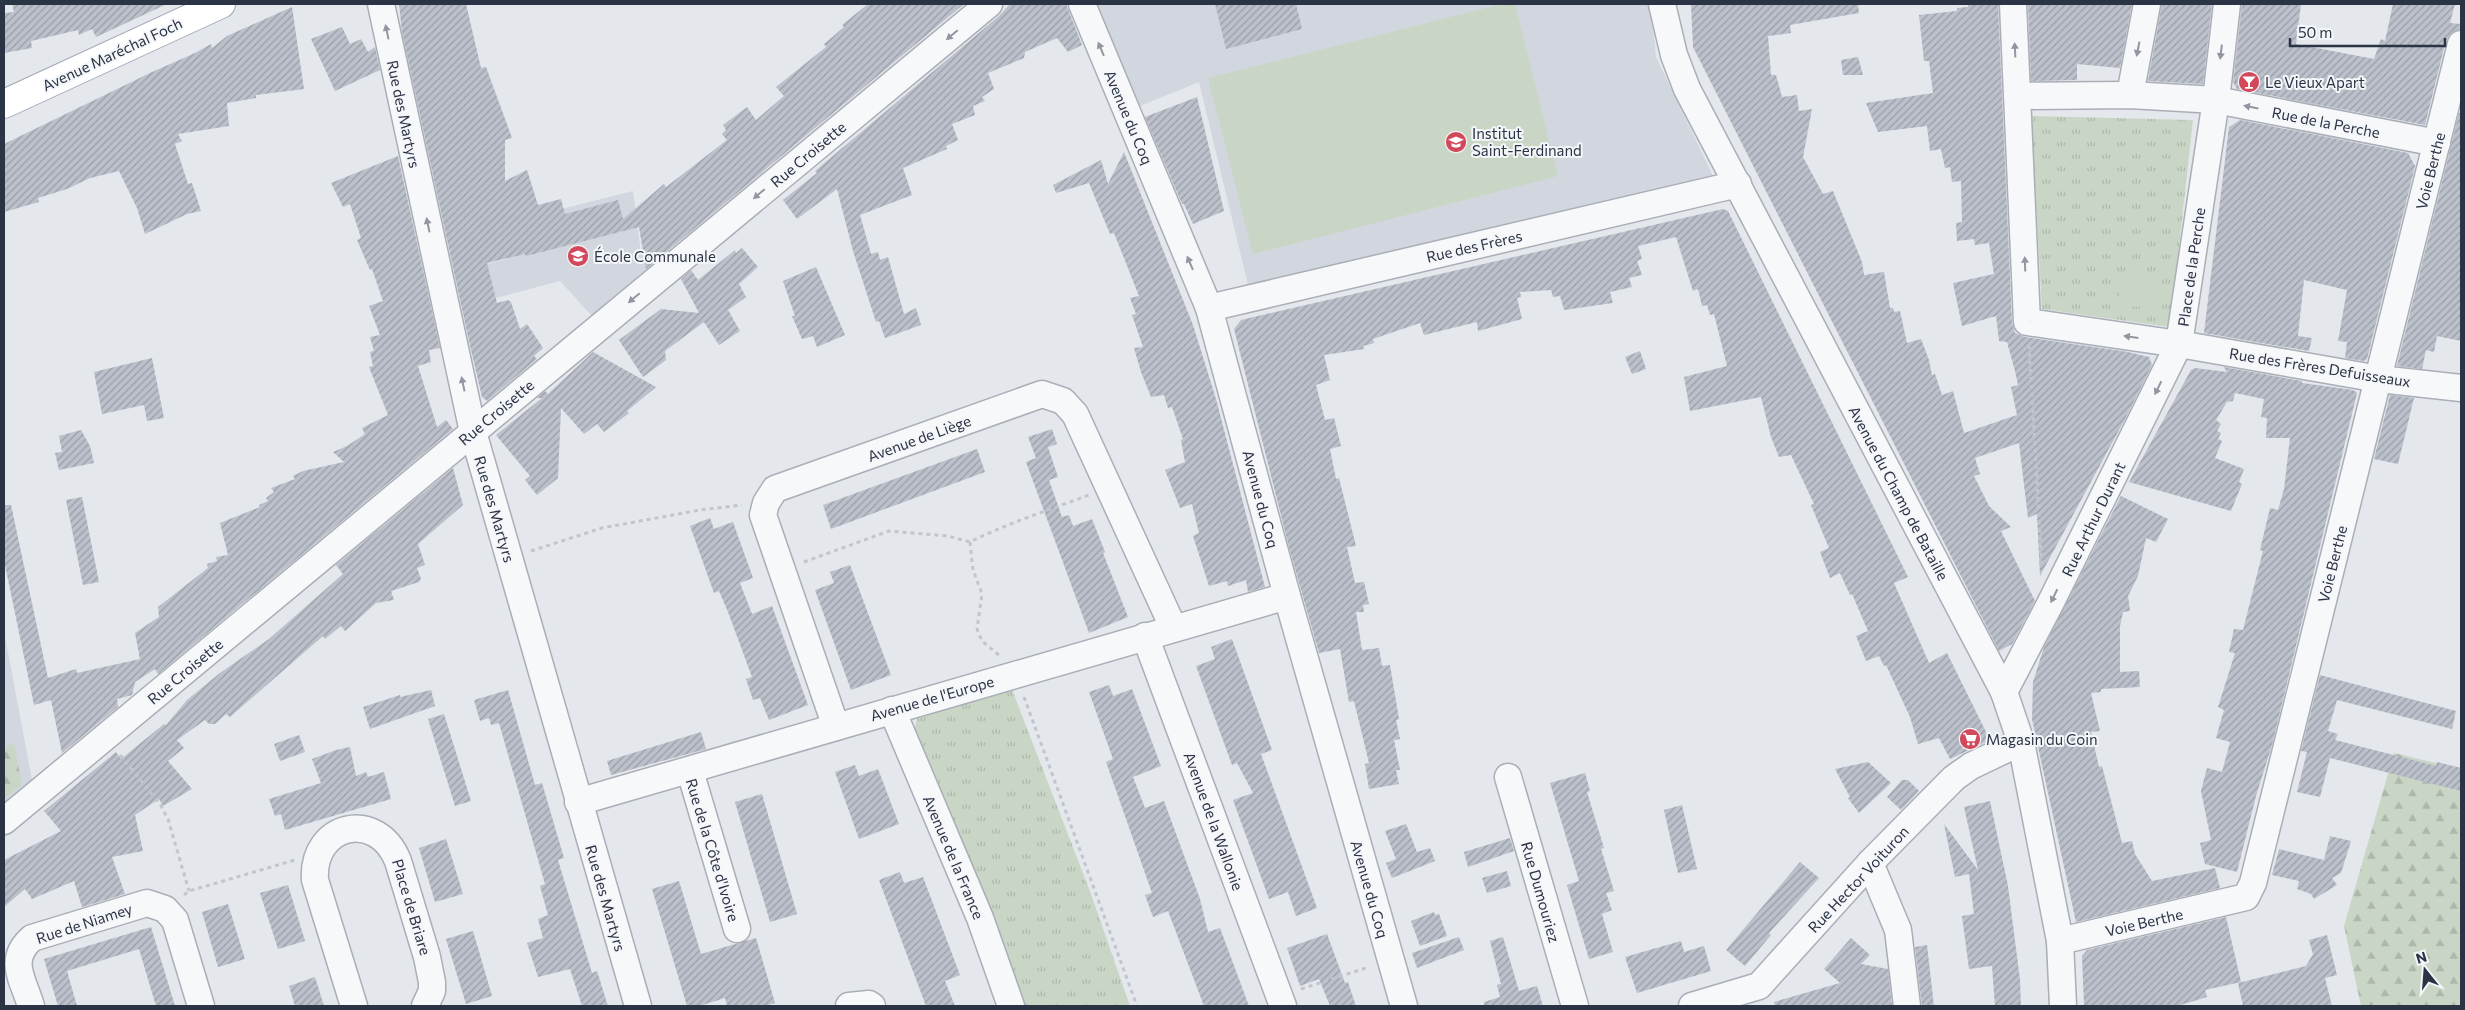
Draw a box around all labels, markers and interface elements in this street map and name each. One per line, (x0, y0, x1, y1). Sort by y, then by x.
street label: Avenue Maréchal Foch (39, 14, 185, 94)
scale bar (2290, 15, 2445, 47)
text: 50 m (2298, 23, 2332, 41)
one-way arrow (383, 25, 391, 40)
one-way arrow (945, 29, 958, 40)
one-way arrow (1097, 41, 1105, 56)
one-way arrow (2011, 42, 2019, 58)
one-way arrow (2134, 42, 2142, 58)
one-way arrow (2217, 44, 2225, 60)
street label: Rue des Martyrs (384, 58, 424, 170)
street label: Avenue du Coq (1101, 67, 1157, 167)
bar icon: Le Vieux Apart (2237, 70, 2261, 94)
place label: Le Vieux Apart (2265, 73, 2365, 91)
one-way arrow (2244, 103, 2259, 111)
street label: Rue de la Perche (2270, 103, 2382, 141)
street label: Rue Croisette (767, 117, 849, 191)
place label: Institut Saint-Ferdinand (1472, 124, 1582, 159)
school or university icon: Institut Saint-Ferdinand (1444, 130, 1468, 154)
street label: Voie Berthe (2412, 130, 2448, 212)
one-way arrow (753, 189, 766, 200)
street label: Place de la Perche (2174, 206, 2208, 328)
one-way arrow (424, 217, 432, 233)
street label: Rue des Frères (1424, 226, 1524, 266)
school or university icon: École Communale (566, 244, 590, 268)
place label: École Communale (594, 246, 716, 265)
one-way arrow (1186, 256, 1194, 270)
one-way arrow (2021, 256, 2029, 272)
one-way arrow (628, 292, 640, 303)
one-way arrow (2123, 333, 2139, 341)
street label: Rue des Frères Defuisseaux (2228, 344, 2412, 390)
street label: Rue Croisette (455, 375, 537, 449)
one-way arrow (459, 377, 467, 392)
one-way arrow (2153, 380, 2162, 395)
street label: Avenue du Champ de Bataille (1845, 403, 1953, 583)
street label: Avenue de Liège (865, 411, 973, 465)
street label: Avenue du Coq (1239, 448, 1283, 550)
street label: Rue des Martyrs (471, 454, 519, 564)
street label: Rue Arthur Durant (2057, 459, 2129, 579)
street label: Voie Berthe (2314, 523, 2350, 605)
one-way arrow (2050, 589, 2058, 603)
street label: Rue Croisette (144, 634, 226, 708)
street label: Avenue de l'Europe (868, 672, 996, 724)
supermarket icon: Magasin du Coin (1958, 727, 1982, 751)
place label: Magasin du Coin (1986, 730, 2098, 748)
street label: Avenue de la Wallonie (1181, 749, 1247, 893)
street label: Rue de la Côte d'Ivoire (683, 776, 743, 924)
street label: Avenue de la France (920, 792, 988, 922)
street label: Rue Hector Voituron (1804, 822, 1912, 936)
street label: Avenue du Coq (1347, 838, 1393, 940)
street label: Rue Dumouriez (1518, 839, 1564, 945)
street label: Rue des Martyrs (582, 843, 630, 953)
street label: Place de Briare (389, 857, 435, 957)
street label: Rue de Niamey (34, 899, 135, 947)
street label: Voie Berthe (2103, 904, 2185, 940)
north arrow (2400, 945, 2450, 995)
text: N (2414, 947, 2429, 967)

